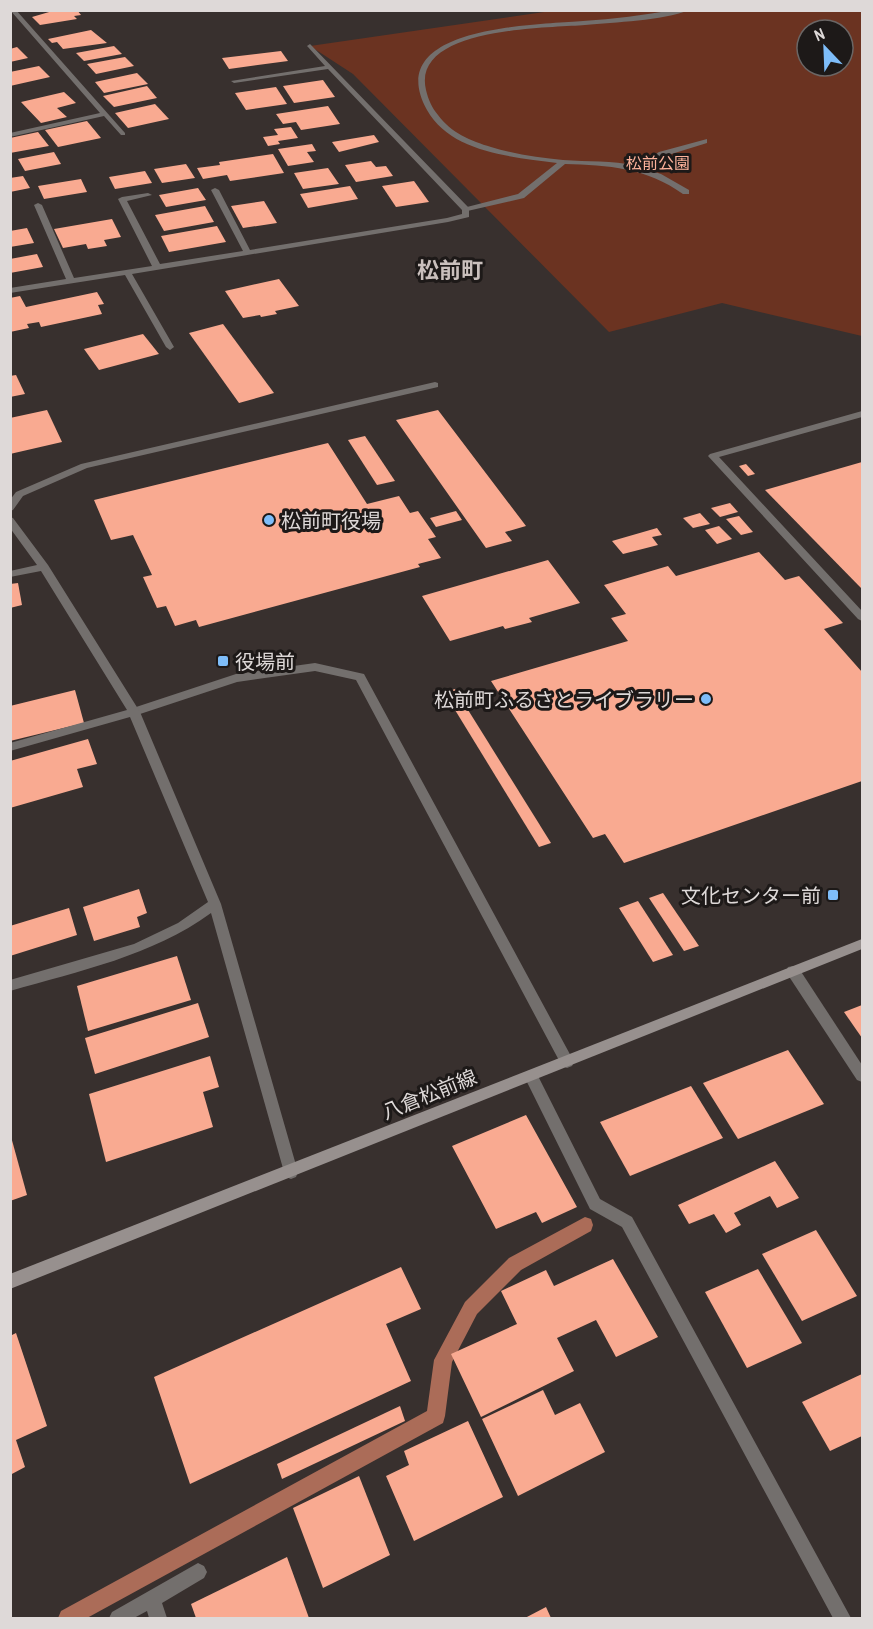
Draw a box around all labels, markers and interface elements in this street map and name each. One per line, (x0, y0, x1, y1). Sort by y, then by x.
north arrow (795, 18, 855, 78)
text: N (810, 22, 828, 46)
park label: 松前公園 (626, 152, 690, 174)
district label: 松前町 (417, 255, 483, 285)
place label: 松前町役場 (281, 507, 381, 534)
marker: 松前町役場 (262, 513, 276, 527)
place label: 役場前 (235, 648, 295, 675)
marker: 役場前 (216, 654, 230, 668)
place label: 松前町ふるさとライブラリー (434, 686, 694, 713)
marker: 松前町ふるさとライブラリー (699, 692, 713, 706)
place label: 文化センター前 (681, 882, 821, 909)
marker: 文化センター前 (826, 888, 840, 902)
street label: 八倉松前線 (378, 1063, 480, 1125)

